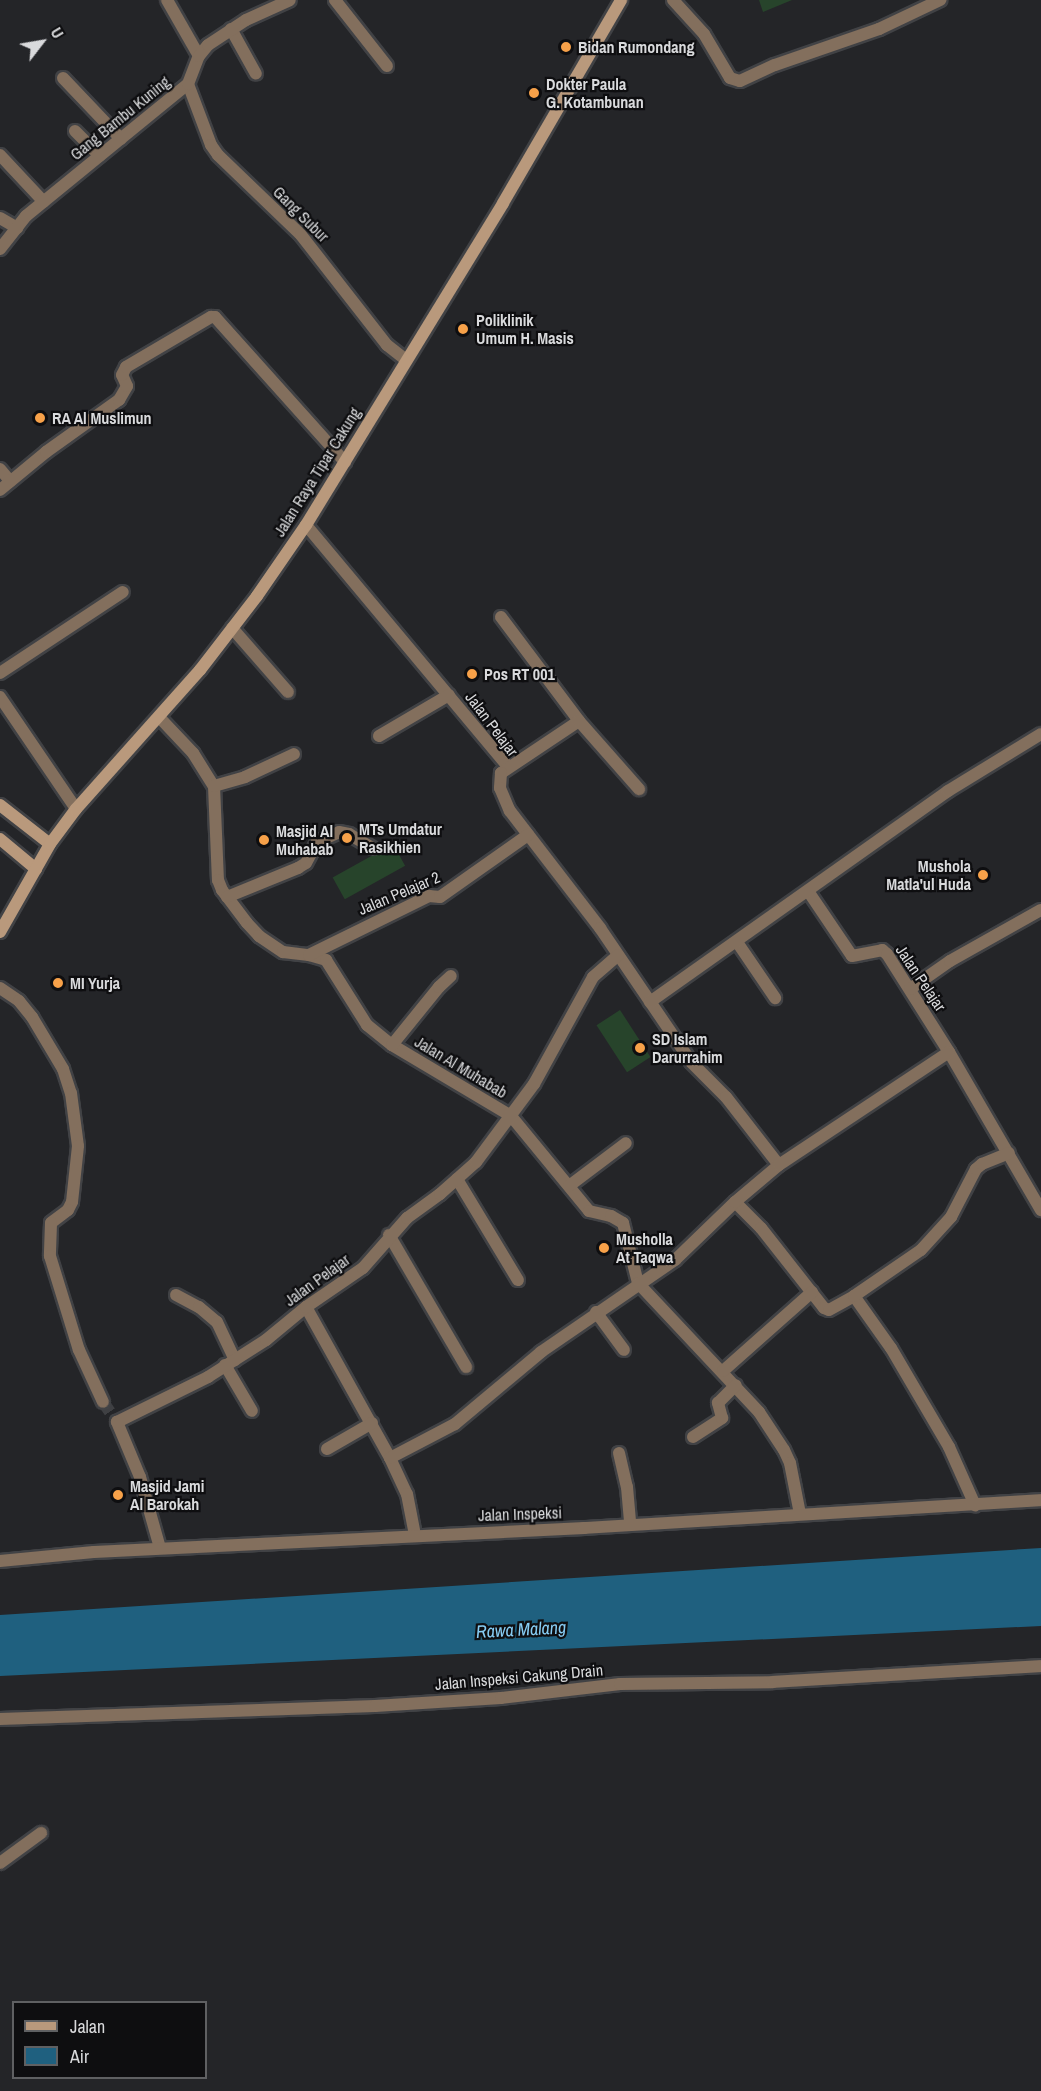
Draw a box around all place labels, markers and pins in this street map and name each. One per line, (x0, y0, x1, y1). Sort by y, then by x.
place label: Bidan Rumondang (578, 37, 695, 57)
marker: Bidan Rumondang (559, 40, 573, 54)
place label: Dokter Paula G. Kotambunan (546, 74, 644, 112)
marker: Dokter Paula G. Kotambunan (527, 86, 541, 100)
place label: Poliklinik Umum H. Masis (476, 310, 574, 348)
marker: Poliklinik Umum H. Masis (454, 320, 472, 338)
place label: RA Al Muslimun (52, 408, 153, 428)
marker: RA Al Muslimun (33, 411, 47, 425)
place label: Pos RT 001 (484, 664, 555, 684)
marker: Pos RT 001 (465, 667, 479, 681)
place label: MTs Umdatur Rasikhien (359, 819, 442, 857)
place label: Masjid Al Muhabab (276, 821, 334, 859)
marker: MTs Umdatur Rasikhien (340, 831, 354, 845)
marker: Masjid Al Muhabab (257, 833, 271, 847)
place label: Mushola Matla'ul Huda (886, 856, 971, 894)
marker: Mushola Matla'ul Huda (976, 868, 990, 882)
place label: MI Yurja (70, 973, 120, 993)
marker: MI Yurja (51, 976, 65, 990)
place label: SD Islam Darurrahim (652, 1029, 723, 1067)
marker: SD Islam Darurrahim (633, 1041, 647, 1055)
place label: Musholla At Taqwa (616, 1229, 673, 1267)
marker: Musholla At Taqwa (597, 1241, 611, 1255)
place label: Masjid Jami Al Barokah (130, 1476, 204, 1514)
marker: Masjid Jami Al Barokah (111, 1488, 125, 1502)

